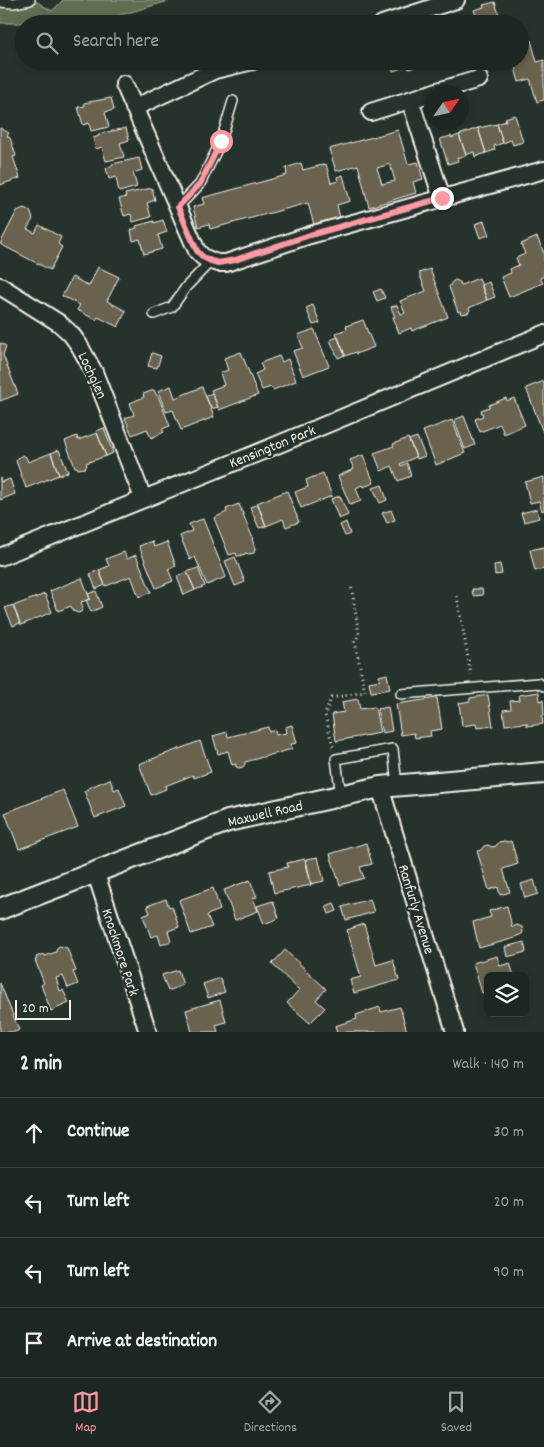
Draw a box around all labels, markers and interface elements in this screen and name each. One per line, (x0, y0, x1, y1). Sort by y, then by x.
search box (15, 15, 529, 70)
icon: search (33, 29, 61, 57)
text: Search here (73, 29, 159, 56)
north arrow (424, 85, 469, 130)
route start (210, 130, 233, 153)
route end (431, 187, 454, 210)
street label: Lochglen (71, 349, 112, 403)
street label: Kensington Park (226, 421, 319, 475)
street label: Maxwell Road (226, 796, 305, 834)
street label: Ranfurly Avenue (391, 862, 439, 958)
street label: Knockmore Park (95, 906, 144, 999)
map controls (484, 972, 529, 1017)
button: layers (484, 972, 529, 1017)
scale bar (15, 997, 71, 1020)
text: 20 m (22, 999, 49, 1019)
text: 2 min (20, 1050, 62, 1080)
text: Walk · 140 m (452, 1053, 524, 1076)
icon: ahead (20, 1119, 48, 1147)
text: Continue (67, 1119, 129, 1146)
text: 30 m (494, 1121, 524, 1144)
icon: left (20, 1189, 48, 1217)
text: Turn left (67, 1189, 130, 1216)
text: 20 m (494, 1191, 524, 1214)
icon: left (20, 1259, 48, 1287)
text: Turn left (67, 1259, 130, 1286)
text: 90 m (493, 1261, 524, 1284)
icon: arrive (20, 1329, 48, 1357)
text: Arrive at destination (67, 1329, 217, 1356)
tab: Map (72, 1388, 100, 1438)
tab: Directions (244, 1388, 297, 1438)
tab: Saved (441, 1388, 472, 1438)

